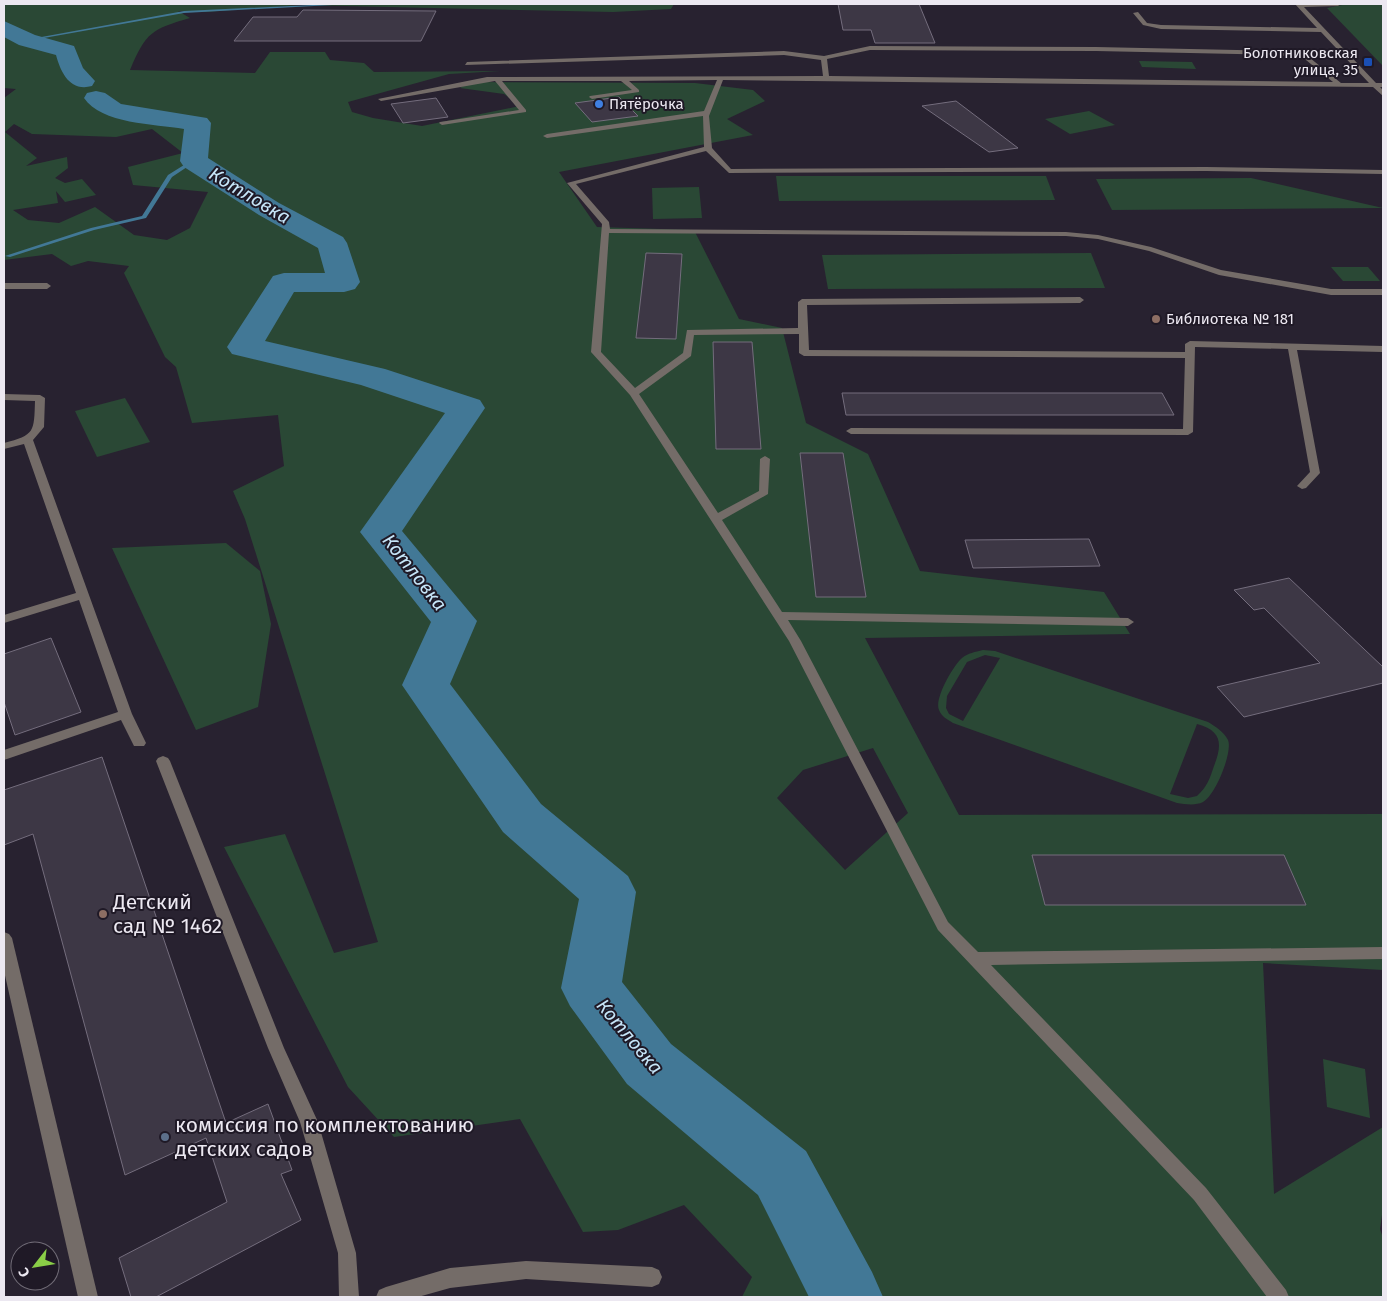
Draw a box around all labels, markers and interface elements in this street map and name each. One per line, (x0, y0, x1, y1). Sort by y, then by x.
place label: Болотниковская улица, 35 (1243, 44, 1358, 79)
marker: Болотниковская улица, 35 (1362, 56, 1374, 68)
place label: Пятёрочка (609, 95, 684, 113)
marker: Пятёрочка (593, 98, 605, 110)
water label: Котловка (205, 162, 295, 229)
place label: Библиотека № 181 (1166, 310, 1294, 328)
marker: Библиотека № 181 (1150, 313, 1162, 325)
water label: Котловка (378, 529, 452, 615)
place label: Детский сад № 1462 (112, 889, 222, 939)
marker: Детский сад № 1462 (97, 908, 109, 920)
water label: Котловка (592, 994, 668, 1079)
place label: комиссия по комплектованию детских садов (175, 1112, 474, 1162)
marker: комиссия по комплектованию детских садов (159, 1131, 171, 1143)
north arrow (10, 1241, 60, 1291)
text: С (15, 1265, 34, 1280)

